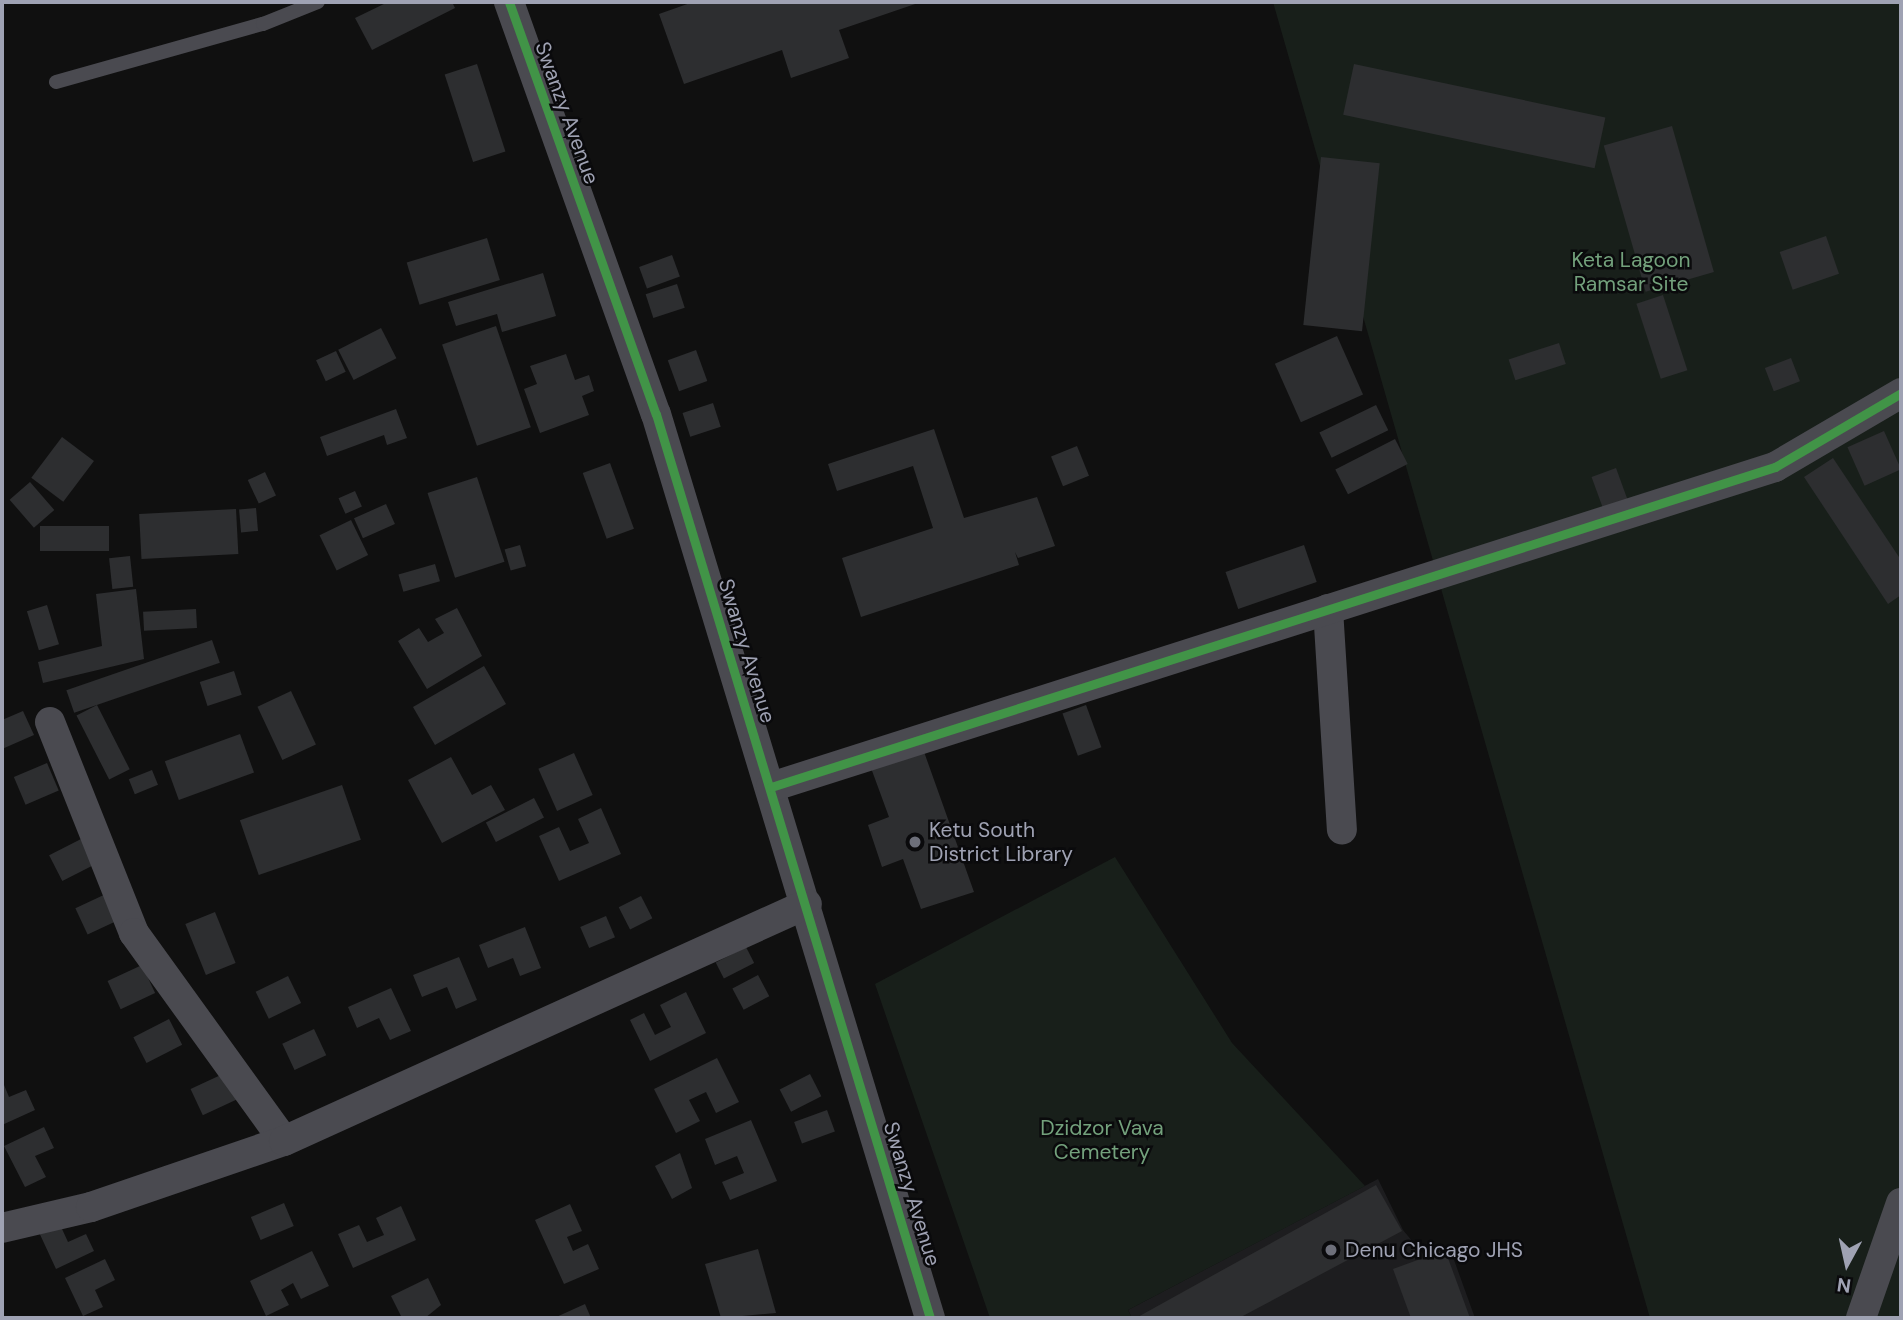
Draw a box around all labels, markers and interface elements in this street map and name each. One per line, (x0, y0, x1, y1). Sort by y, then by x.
street label: Swanzy Avenue (530, 38, 604, 188)
park label: Keta Lagoon Ramsar Site (1571, 247, 1691, 297)
street label: Swanzy Avenue (713, 576, 781, 726)
place label: Ketu South District Library (929, 817, 1073, 867)
marker: Ketu South District Library (907, 834, 923, 850)
park label: Dzidzor Vava Cemetery (1040, 1115, 1164, 1165)
street label: Swanzy Avenue (878, 1119, 946, 1269)
north arrow (1812, 1229, 1882, 1299)
place label: Denu Chicago JHS (1345, 1237, 1523, 1263)
marker: Denu Chicago JHS (1323, 1242, 1339, 1258)
text: N (1835, 1272, 1853, 1299)

